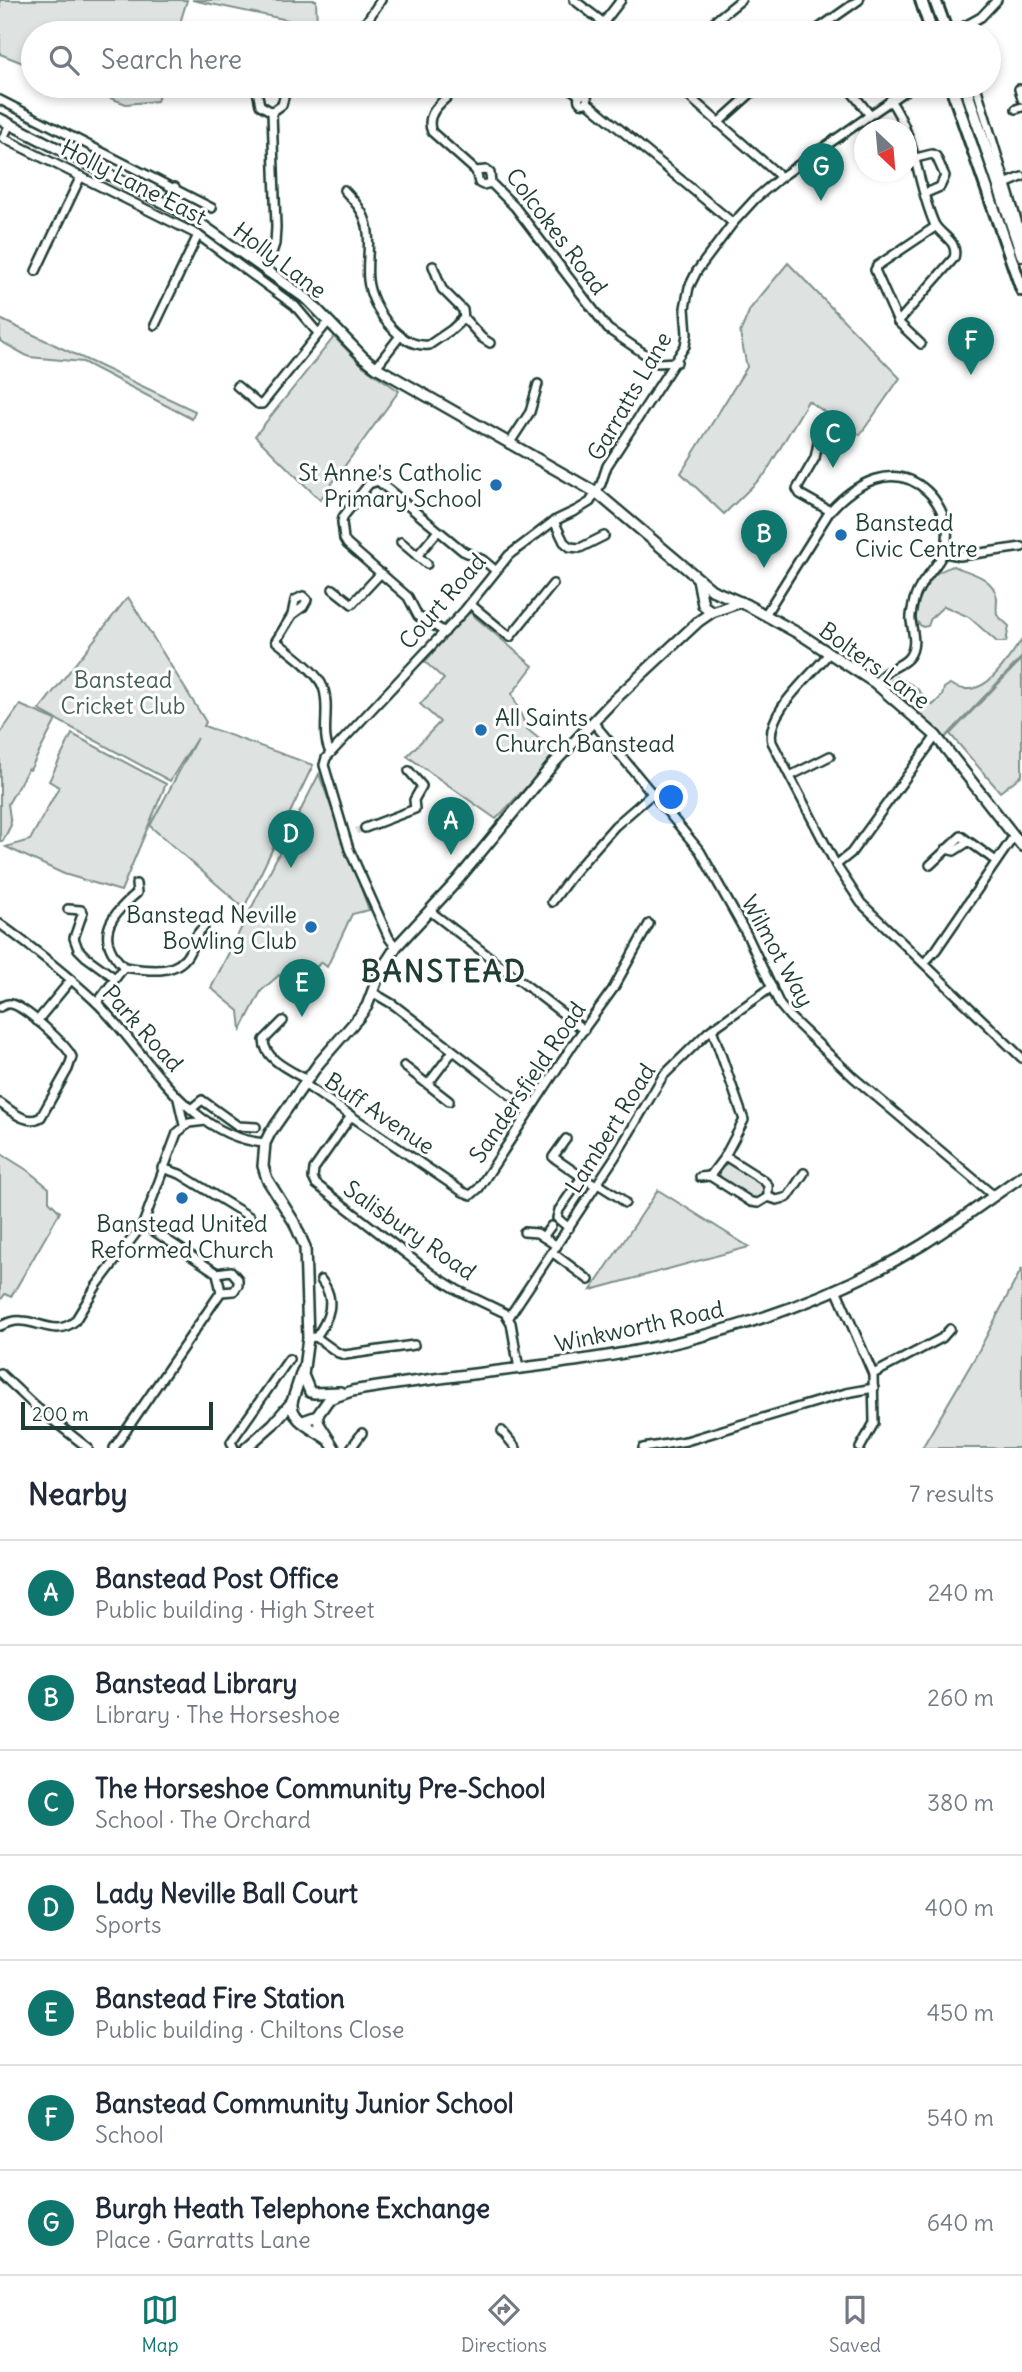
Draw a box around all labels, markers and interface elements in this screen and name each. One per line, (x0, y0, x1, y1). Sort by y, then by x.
search box (21, 21, 1001, 98)
icon: search (45, 41, 83, 79)
text: Search here (101, 43, 242, 76)
north arrow (854, 119, 917, 182)
street label: Holly Lane East (56, 133, 212, 231)
pin: G (798, 143, 844, 201)
street label: Colcokes Road (500, 162, 614, 300)
street label: Holly Lane (228, 215, 332, 305)
pin: F (948, 317, 994, 375)
street label: Garratts Lane (580, 326, 678, 466)
pin: C (810, 410, 856, 468)
place label: St Anne's Catholic Primary School (298, 458, 482, 513)
marker: St Anne's Catholic Primary School (488, 477, 504, 493)
place label: Banstead Civic Centre (855, 508, 978, 563)
pin: B (741, 510, 787, 568)
marker: Banstead Civic Centre (833, 527, 849, 543)
street label: Court Road (392, 547, 492, 655)
street label: Bolters Lane (814, 615, 936, 715)
park label: Banstead Cricket Club (61, 665, 185, 720)
place label: All Saints Church Banstead (495, 703, 675, 758)
marker: All Saints Church Banstead (473, 722, 489, 738)
your location (654, 780, 688, 814)
pin: A (428, 797, 474, 855)
pin: D (268, 810, 314, 868)
street label: Wilmot Way (735, 890, 821, 1012)
place label: Banstead Neville Bowling Club (126, 900, 297, 955)
marker: Banstead Neville Bowling Club (303, 919, 319, 935)
district label: BANSTEAD (361, 952, 527, 990)
pin: E (279, 959, 325, 1017)
street label: Park Road (96, 979, 190, 1077)
street label: Sandersfield Road (462, 996, 592, 1168)
street label: Lambert Road (559, 1058, 661, 1198)
street label: Buff Avenue (320, 1066, 440, 1160)
street label: Salisbury Road (338, 1174, 482, 1286)
marker: Banstead United Reformed Church (174, 1190, 190, 1206)
place label: Banstead United Reformed Church (90, 1209, 274, 1264)
street label: Winkworth Road (552, 1294, 726, 1358)
scale bar (21, 1399, 214, 1431)
text: 200 m (32, 1402, 89, 1426)
text: Nearby (28, 1475, 128, 1513)
text: 7 results (909, 1479, 994, 1508)
text: Banstead Post Office (95, 1562, 339, 1595)
text: A (44, 1578, 58, 1607)
text: 240 m (928, 1578, 994, 1607)
text: Public building · High Street (95, 1595, 374, 1624)
text: Banstead Library (95, 1667, 297, 1700)
text: B (43, 1683, 59, 1712)
text: 260 m (927, 1683, 994, 1712)
text: Library · The Horseshoe (95, 1700, 340, 1729)
text: The Horseshoe Community Pre-School (95, 1772, 546, 1805)
text: C (43, 1788, 59, 1817)
text: 380 m (927, 1788, 994, 1817)
text: School · The Orchard (95, 1805, 311, 1834)
text: Lady Neville Ball Court (95, 1877, 358, 1910)
text: D (43, 1893, 59, 1922)
text: 400 m (925, 1893, 994, 1922)
text: Sports (95, 1910, 161, 1939)
text: Banstead Fire Station (95, 1982, 345, 2015)
text: E (44, 1998, 58, 2027)
text: 450 m (927, 1998, 994, 2027)
text: Public building · Chiltons Close (95, 2015, 404, 2044)
text: Banstead Community Junior School (95, 2087, 514, 2120)
text: F (44, 2103, 58, 2132)
text: 540 m (927, 2103, 994, 2132)
text: School (95, 2120, 164, 2149)
text: Burgh Heath Telephone Exchange (95, 2192, 490, 2225)
text: G (43, 2208, 59, 2237)
text: 640 m (927, 2208, 994, 2237)
text: Place · Garratts Lane (95, 2225, 311, 2254)
tab: Map (141, 2291, 179, 2357)
tab: Directions (461, 2291, 547, 2357)
tab: Saved (829, 2291, 881, 2357)

